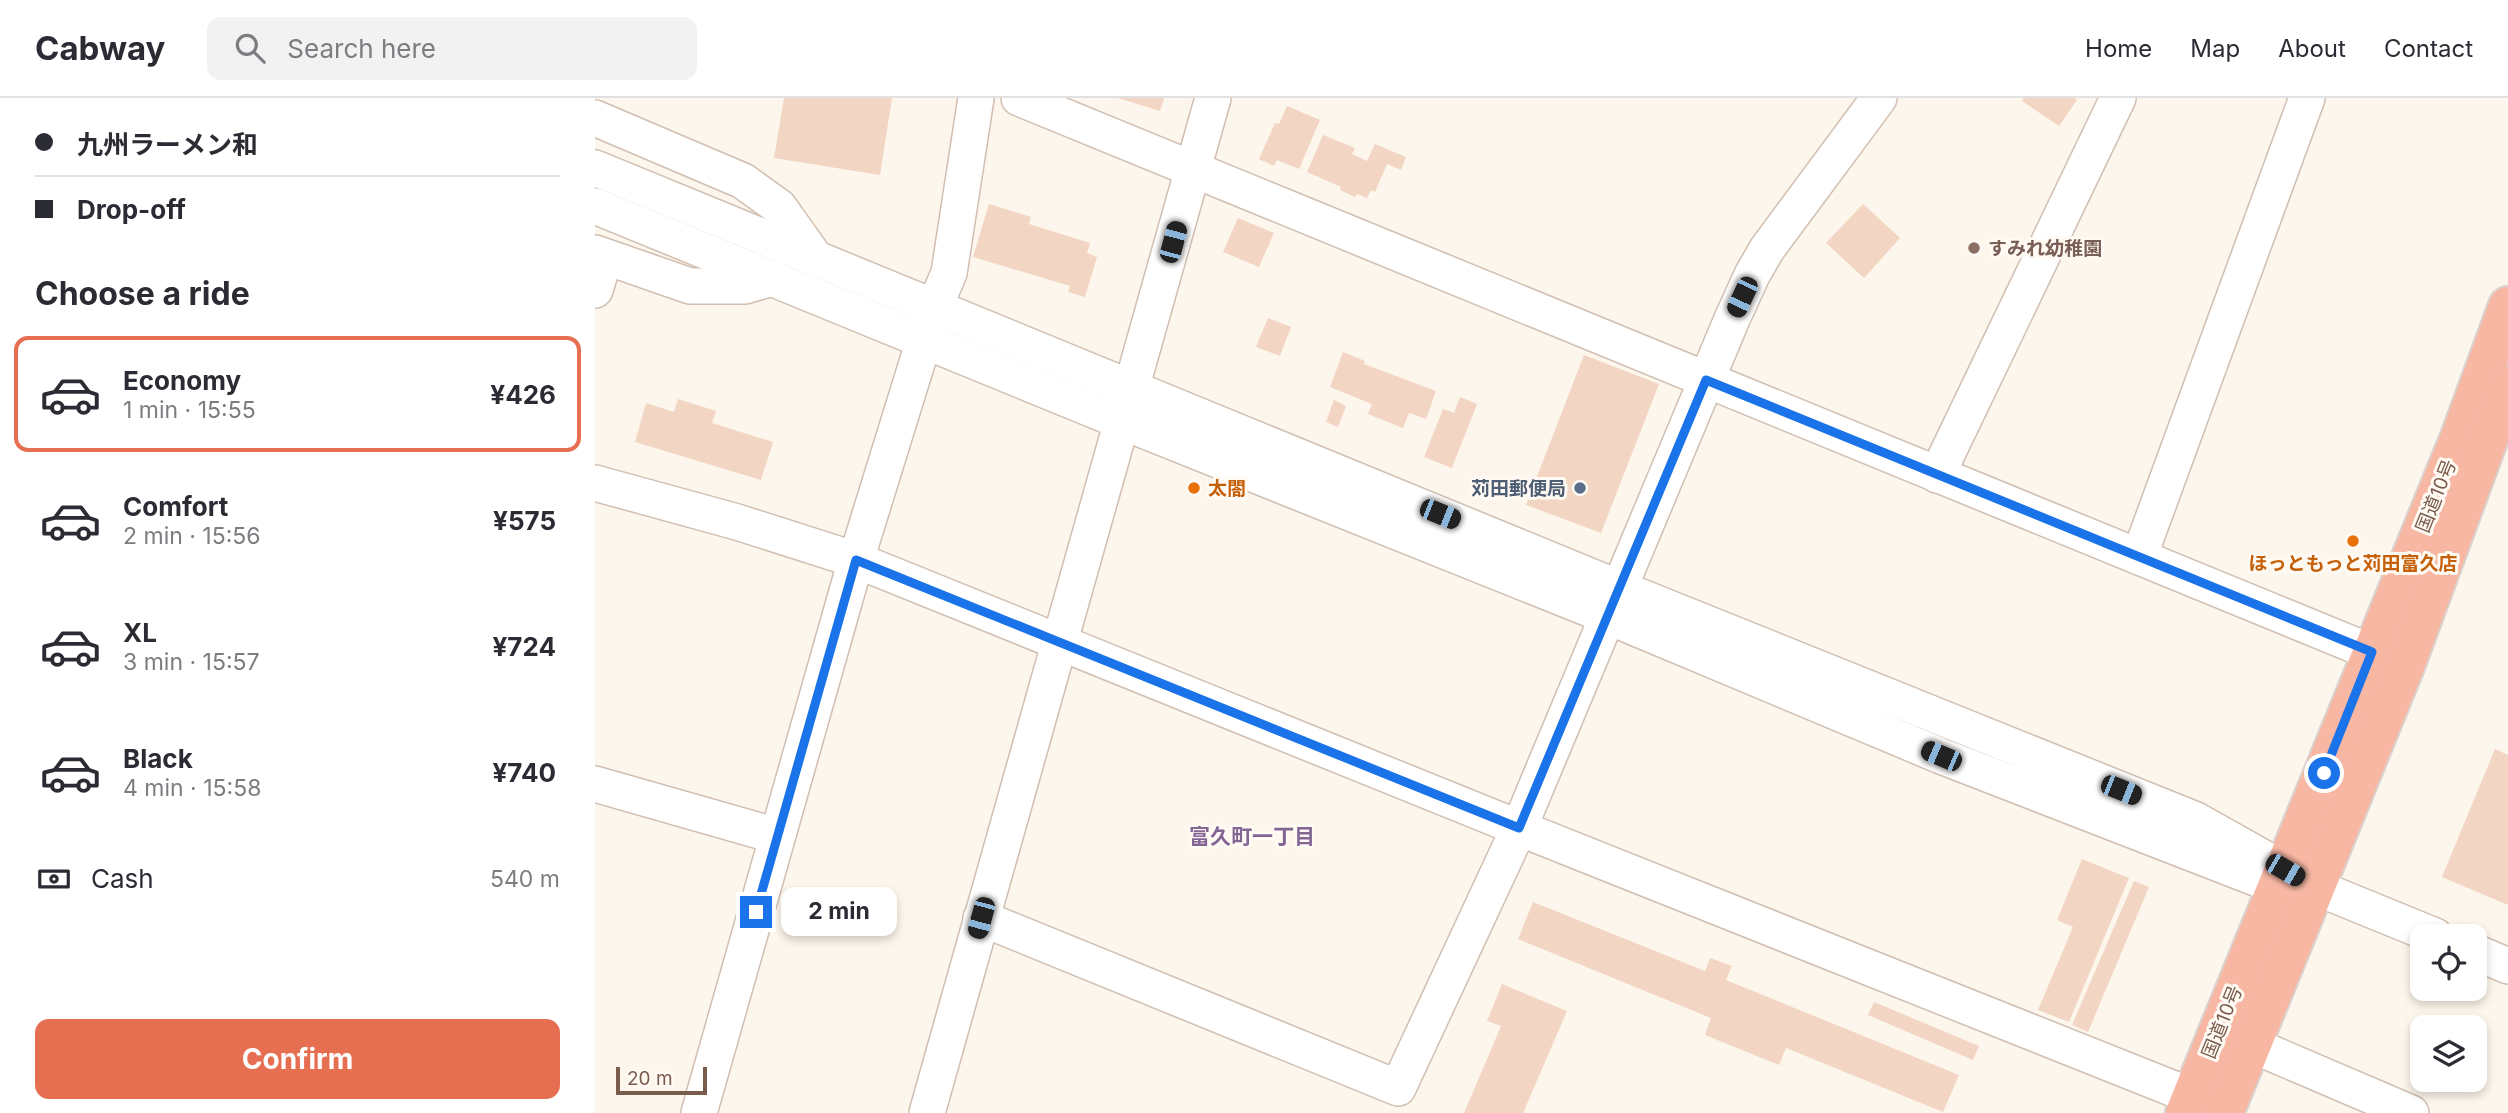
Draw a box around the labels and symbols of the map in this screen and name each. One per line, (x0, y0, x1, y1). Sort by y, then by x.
car (1158, 219, 1189, 265)
place label: すみれ幼稚園 (1988, 237, 2102, 260)
marker: すみれ幼稚園 (1966, 240, 1982, 256)
car (1724, 274, 1761, 320)
street label: 国道10号 (2411, 456, 2461, 536)
place label: 太閤 (1208, 477, 1246, 500)
place label: 苅田郵便局 (1471, 477, 1566, 500)
marker: 太閤 (1186, 480, 1202, 496)
marker: 苅田郵便局 (1572, 480, 1588, 496)
car (1417, 496, 1464, 532)
marker: ほっともっと苅田富久店 (2345, 533, 2361, 549)
place label: ほっともっと苅田富久店 (2248, 552, 2458, 575)
car (1918, 738, 1965, 774)
route start (2308, 757, 2340, 789)
car (2098, 772, 2145, 808)
district label: 富久町一丁目 (1189, 824, 1315, 849)
car (2262, 850, 2309, 890)
callout: 2 min (781, 888, 896, 936)
car (966, 895, 997, 941)
route end (740, 896, 772, 928)
street label: 国道10号 (2197, 982, 2247, 1062)
scale bar (616, 1064, 707, 1096)

